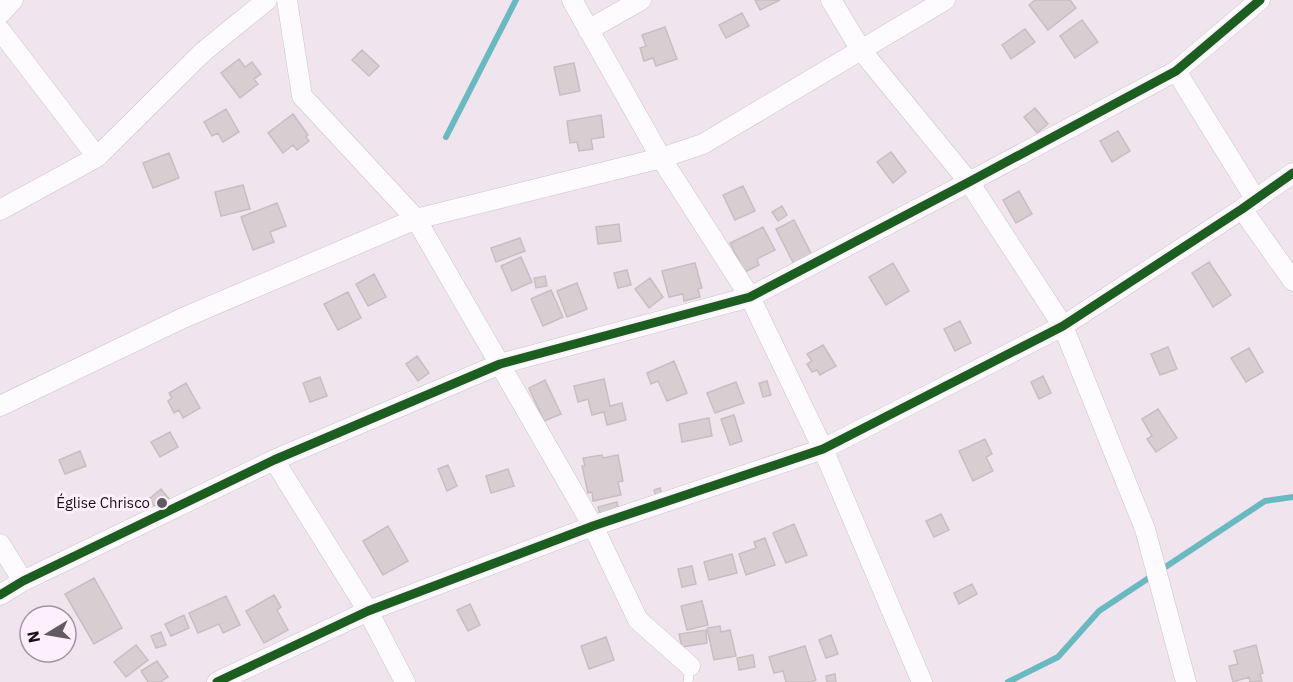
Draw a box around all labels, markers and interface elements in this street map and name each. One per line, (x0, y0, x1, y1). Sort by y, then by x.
place label: Église Chrisco (56, 493, 150, 512)
marker: Église Chrisco (155, 496, 169, 510)
north arrow (18, 604, 78, 664)
text: N (22, 629, 44, 644)

